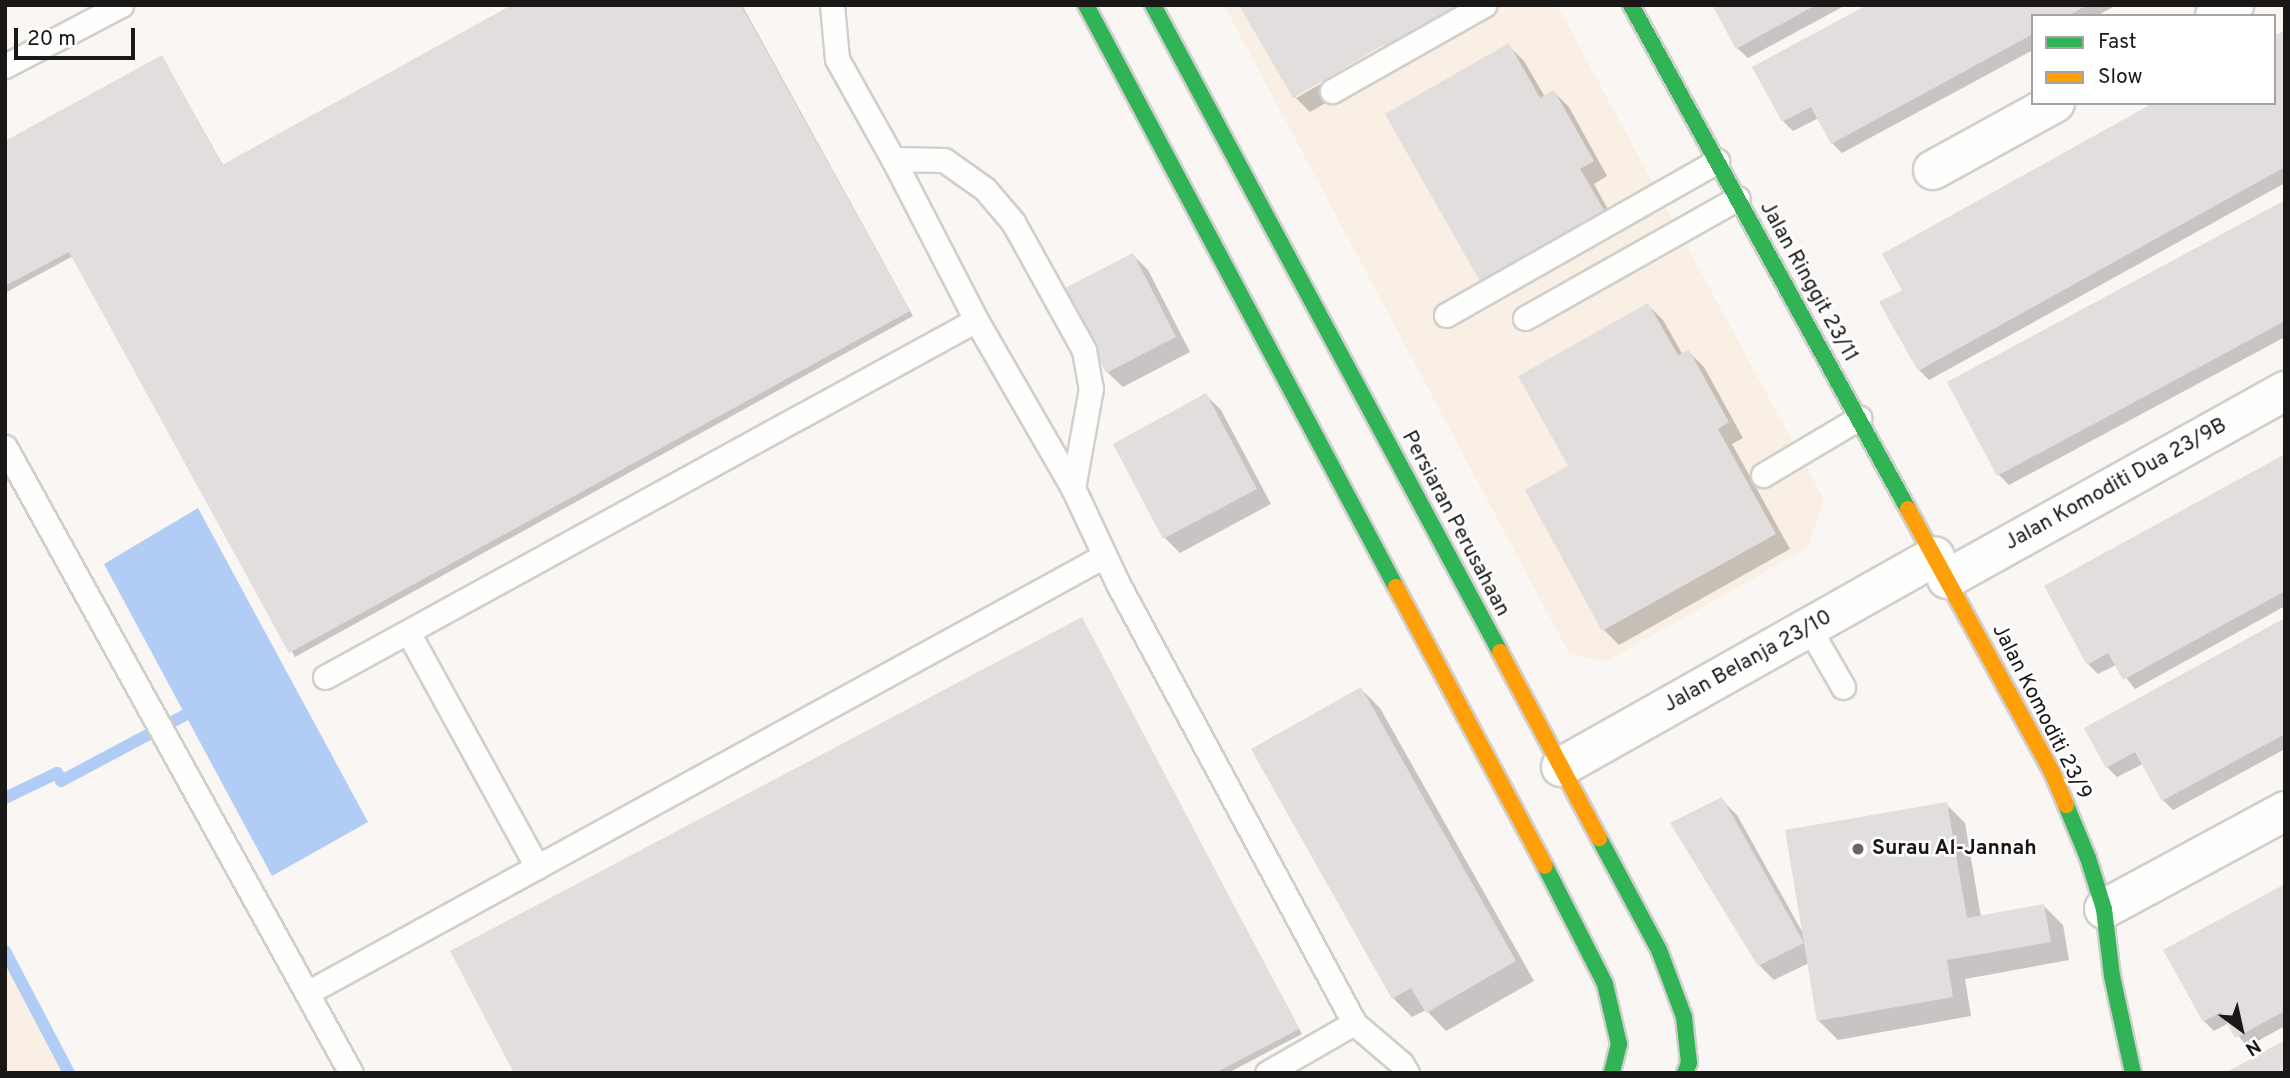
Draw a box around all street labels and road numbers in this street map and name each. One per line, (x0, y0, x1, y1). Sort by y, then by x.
street label: Jalan Ringgit 23/11 (1753, 197, 1863, 367)
street label: Jalan Komoditi Dua 23/9B (2001, 413, 2231, 557)
street label: Persiaran Perusahaan (1395, 427, 1515, 621)
street label: Jalan Belanja 23/10 (1659, 605, 1837, 719)
street label: Jalan Komoditi 23/9 (1986, 620, 2096, 804)

